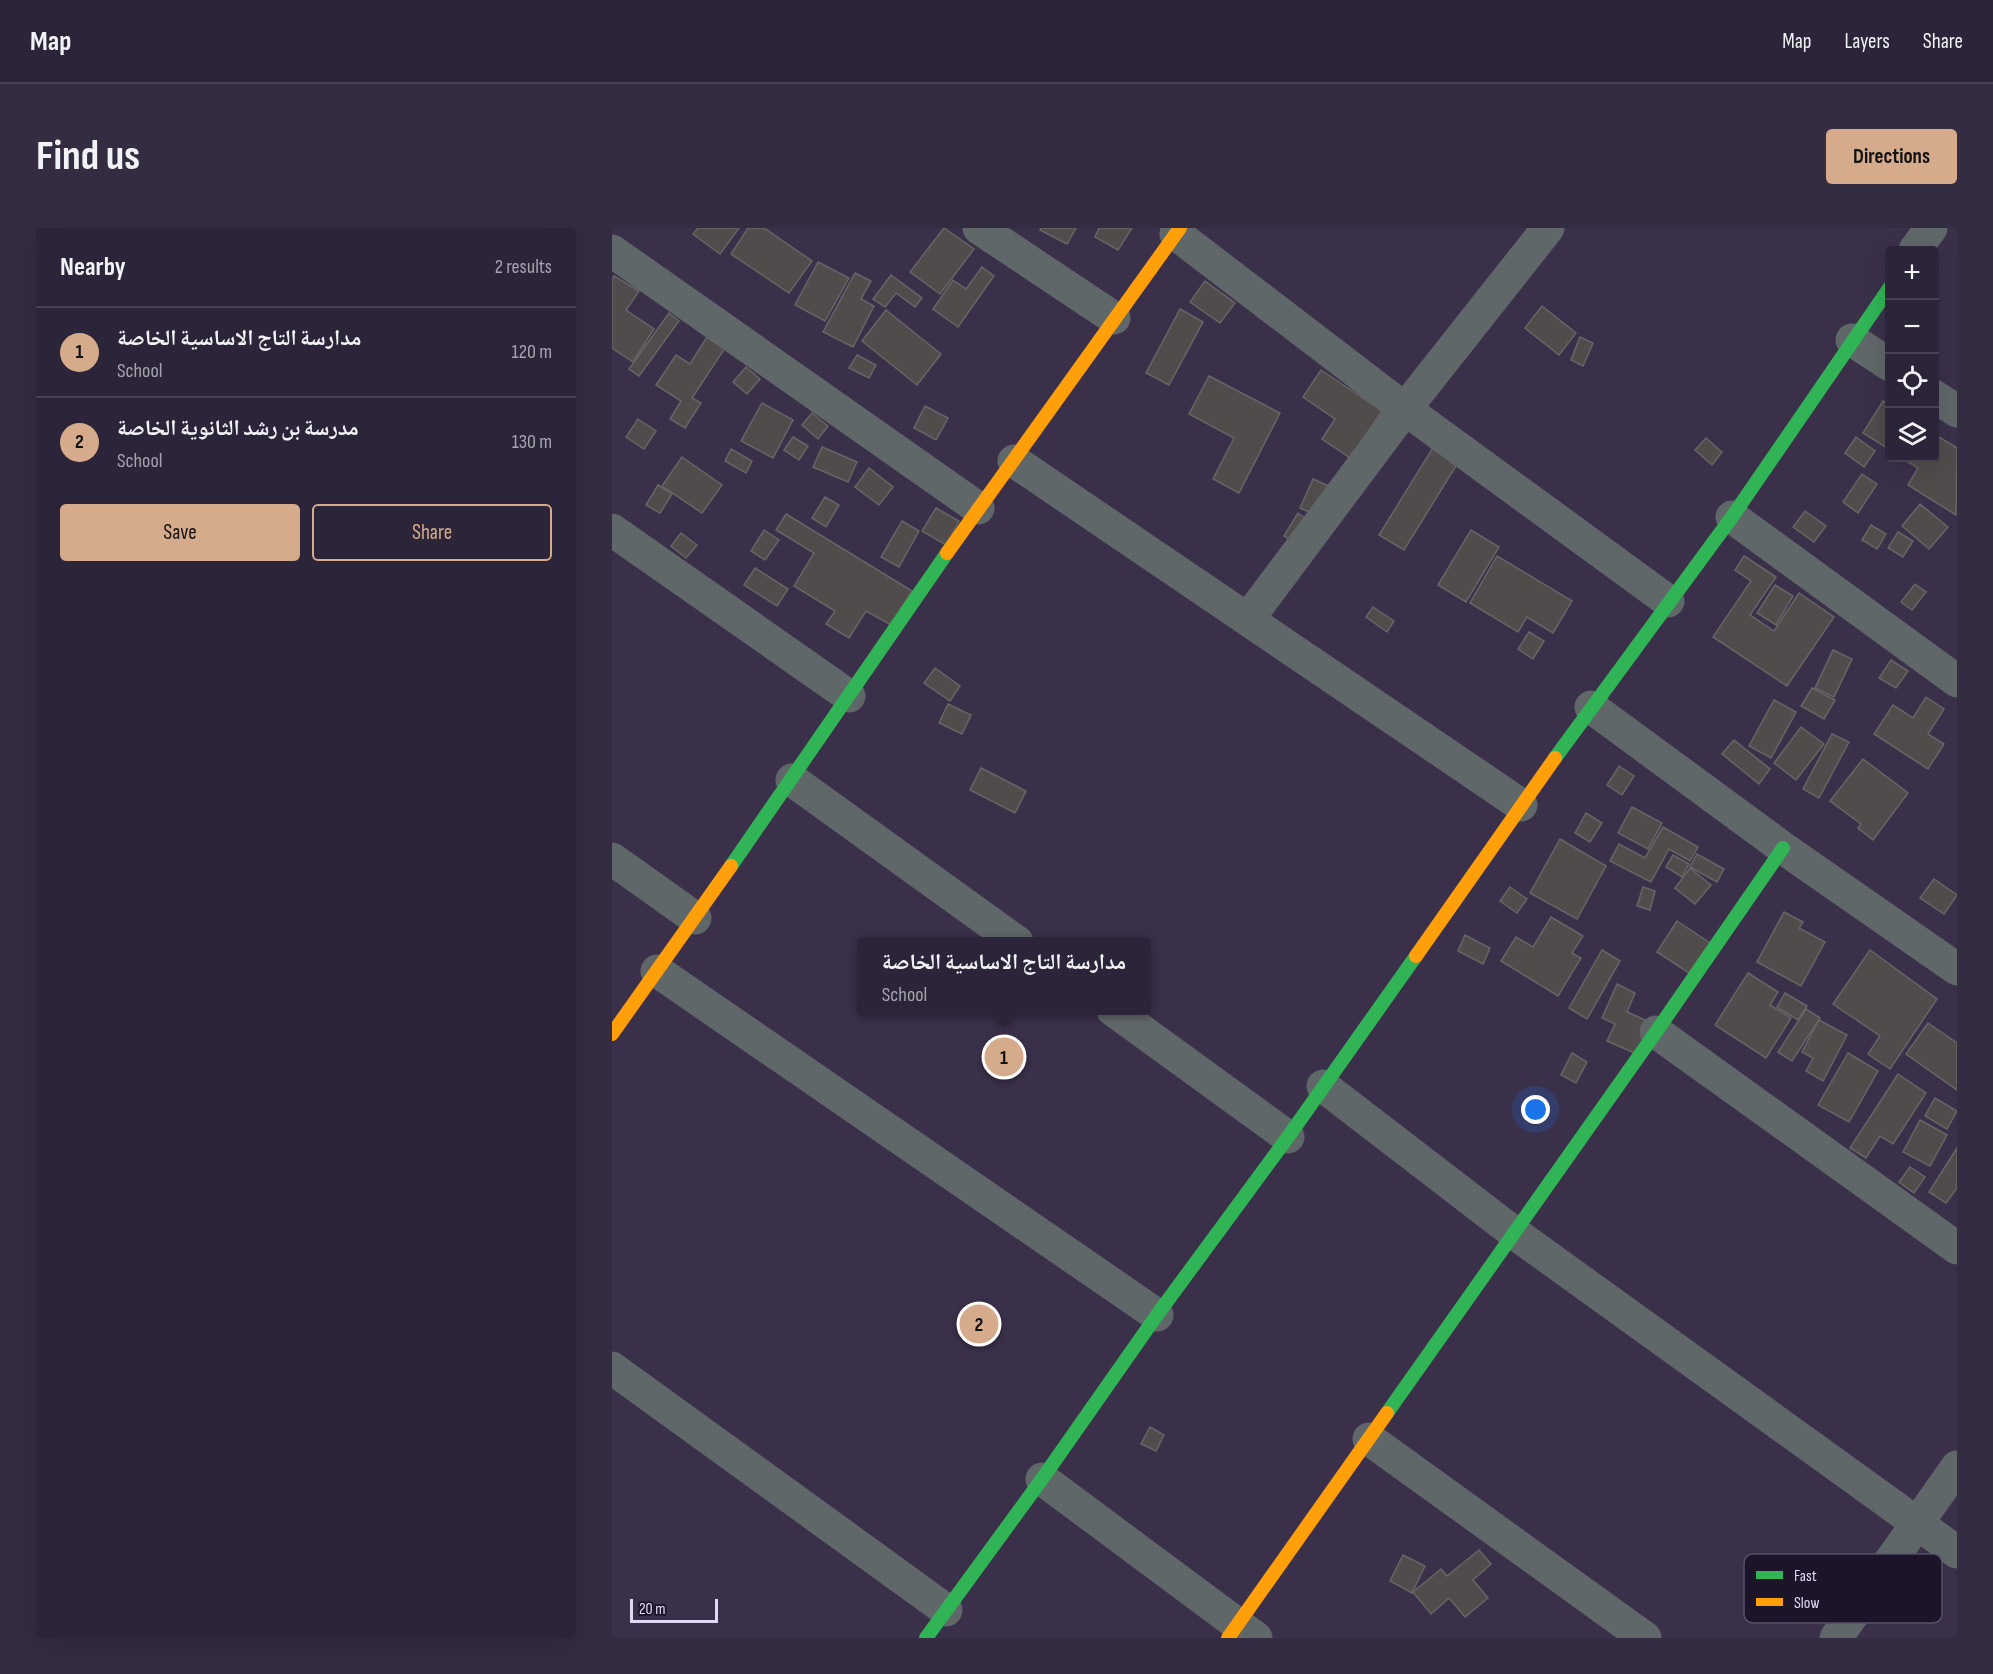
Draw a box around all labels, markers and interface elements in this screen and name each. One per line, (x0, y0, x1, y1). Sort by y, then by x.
text: Map (30, 25, 71, 58)
text: Map (1782, 29, 1811, 54)
text: Layers (1844, 29, 1890, 54)
text: Share (1923, 29, 1963, 54)
button: Directions (1826, 129, 1957, 184)
text: Find us (36, 131, 140, 182)
map controls (1885, 246, 1939, 462)
button: + (1885, 246, 1939, 300)
text: Nearby (60, 252, 126, 283)
text: 2 results (495, 255, 552, 279)
button: − (1885, 300, 1939, 354)
text: مدارسة التاج الاساسية الخاصة (117, 325, 361, 352)
text: 1 (76, 340, 83, 364)
text: 120 m (512, 340, 552, 364)
button: locate (1885, 354, 1939, 408)
text: School (117, 359, 162, 383)
button: layers (1885, 408, 1939, 462)
text: مدرسة بن رشد الثانوية الخاصة (117, 415, 359, 442)
text: 2 (75, 430, 84, 454)
text: 130 m (512, 430, 552, 454)
text: School (117, 449, 162, 473)
button: Save (60, 504, 300, 561)
button: Share (312, 504, 552, 561)
popup (857, 937, 1151, 1015)
text: مدارسة التاج الاساسية الخاصة (882, 949, 1126, 976)
text: School (882, 983, 927, 1007)
pin: 1 (984, 1034, 1024, 1080)
your location (1521, 1095, 1550, 1124)
pin: 2 (960, 1302, 998, 1346)
legend (1744, 1554, 1942, 1623)
text: Fast (1794, 1567, 1817, 1586)
text: Slow (1794, 1594, 1819, 1613)
scale bar (630, 1596, 718, 1624)
text: 20 m (639, 1600, 666, 1619)

